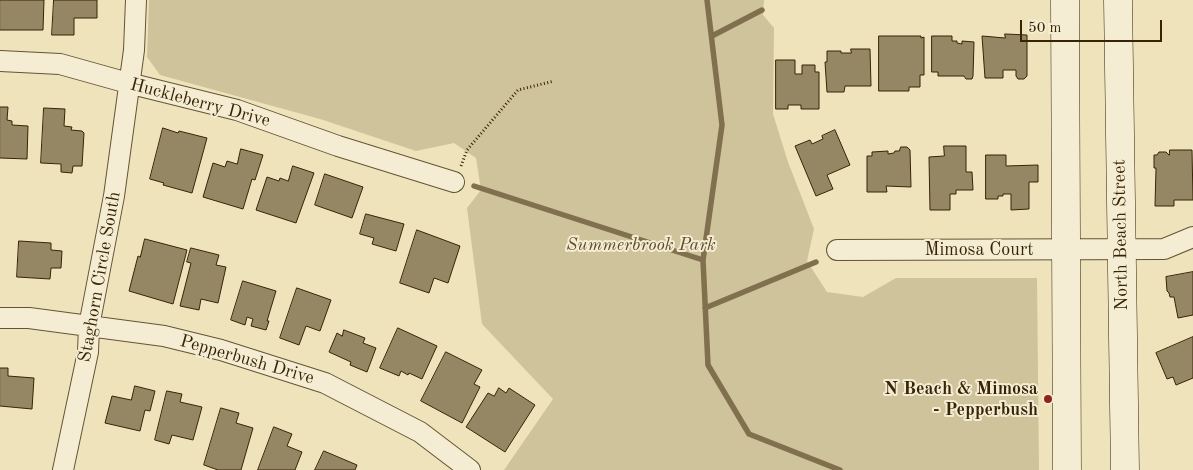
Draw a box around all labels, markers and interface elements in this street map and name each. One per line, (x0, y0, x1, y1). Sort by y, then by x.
scale bar (1023, 10, 1166, 42)
text: 50 m (1028, 21, 1062, 36)
street label: Huckleberry Drive (128, 74, 272, 132)
street label: North Beach Street (1109, 159, 1133, 311)
street label: Staghorn Circle South (74, 190, 126, 364)
park label: Summerbrook Park (566, 234, 716, 256)
street label: Mimosa Court (924, 239, 1034, 261)
street label: Pepperbush Drive (177, 331, 317, 389)
place label: N Beach & Mimosa - Pepperbush (884, 378, 1038, 420)
marker: N Beach & Mimosa - Pepperbush (1042, 393, 1054, 405)

